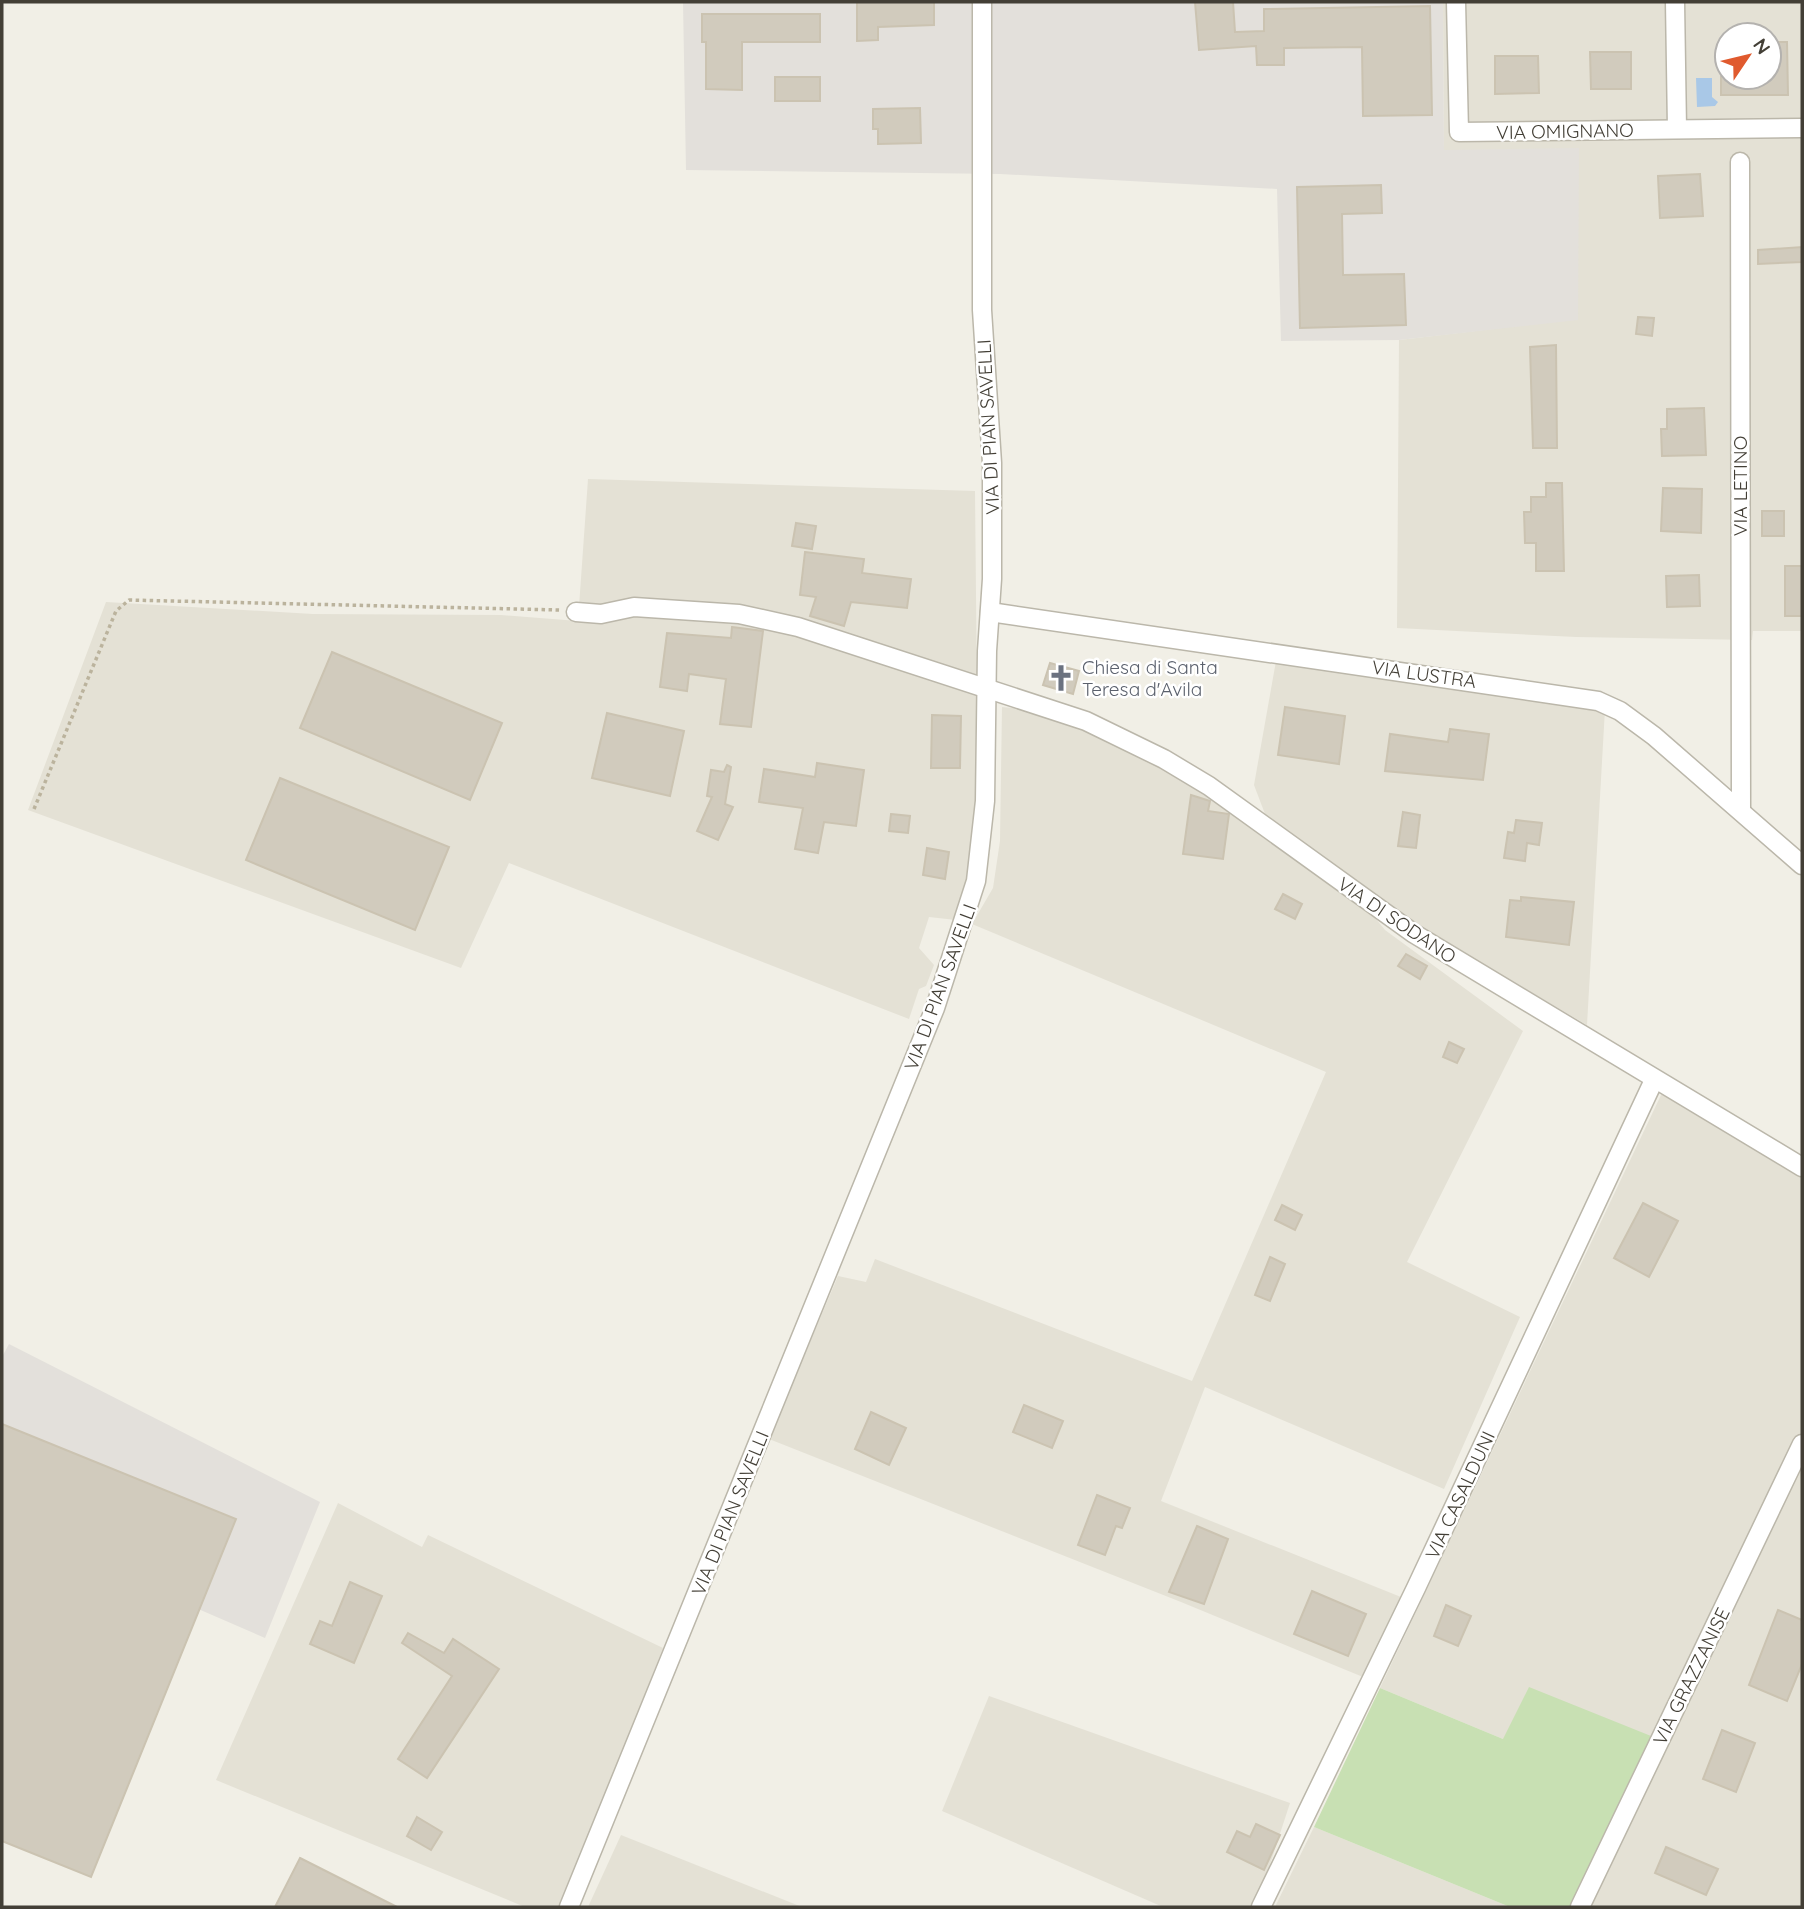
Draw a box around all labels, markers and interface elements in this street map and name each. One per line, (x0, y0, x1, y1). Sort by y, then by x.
north arrow (1713, 21, 1783, 91)
text: N (1748, 34, 1776, 59)
street label: VIA OMIGNANO (1496, 118, 1634, 144)
street label: VIA DI PIAN SAVELLI (971, 339, 1005, 515)
street label: VIA LETINO (1728, 436, 1752, 536)
place label: Chiesa di Santa Teresa d'Avila (1082, 655, 1218, 701)
street label: VIA LUSTRA (1370, 655, 1478, 693)
church icon: Chiesa di Santa Teresa d'Avila (1046, 663, 1076, 693)
street label: VIA DI SODANO (1333, 871, 1461, 969)
street label: VIA DI PIAN SAVELLI (899, 900, 981, 1074)
street label: VIA DI PIAN SAVELLI (686, 1427, 774, 1599)
street label: VIA CASALDUNI (1420, 1427, 1500, 1563)
street label: VIA GRAZZANISE (1647, 1603, 1735, 1749)

